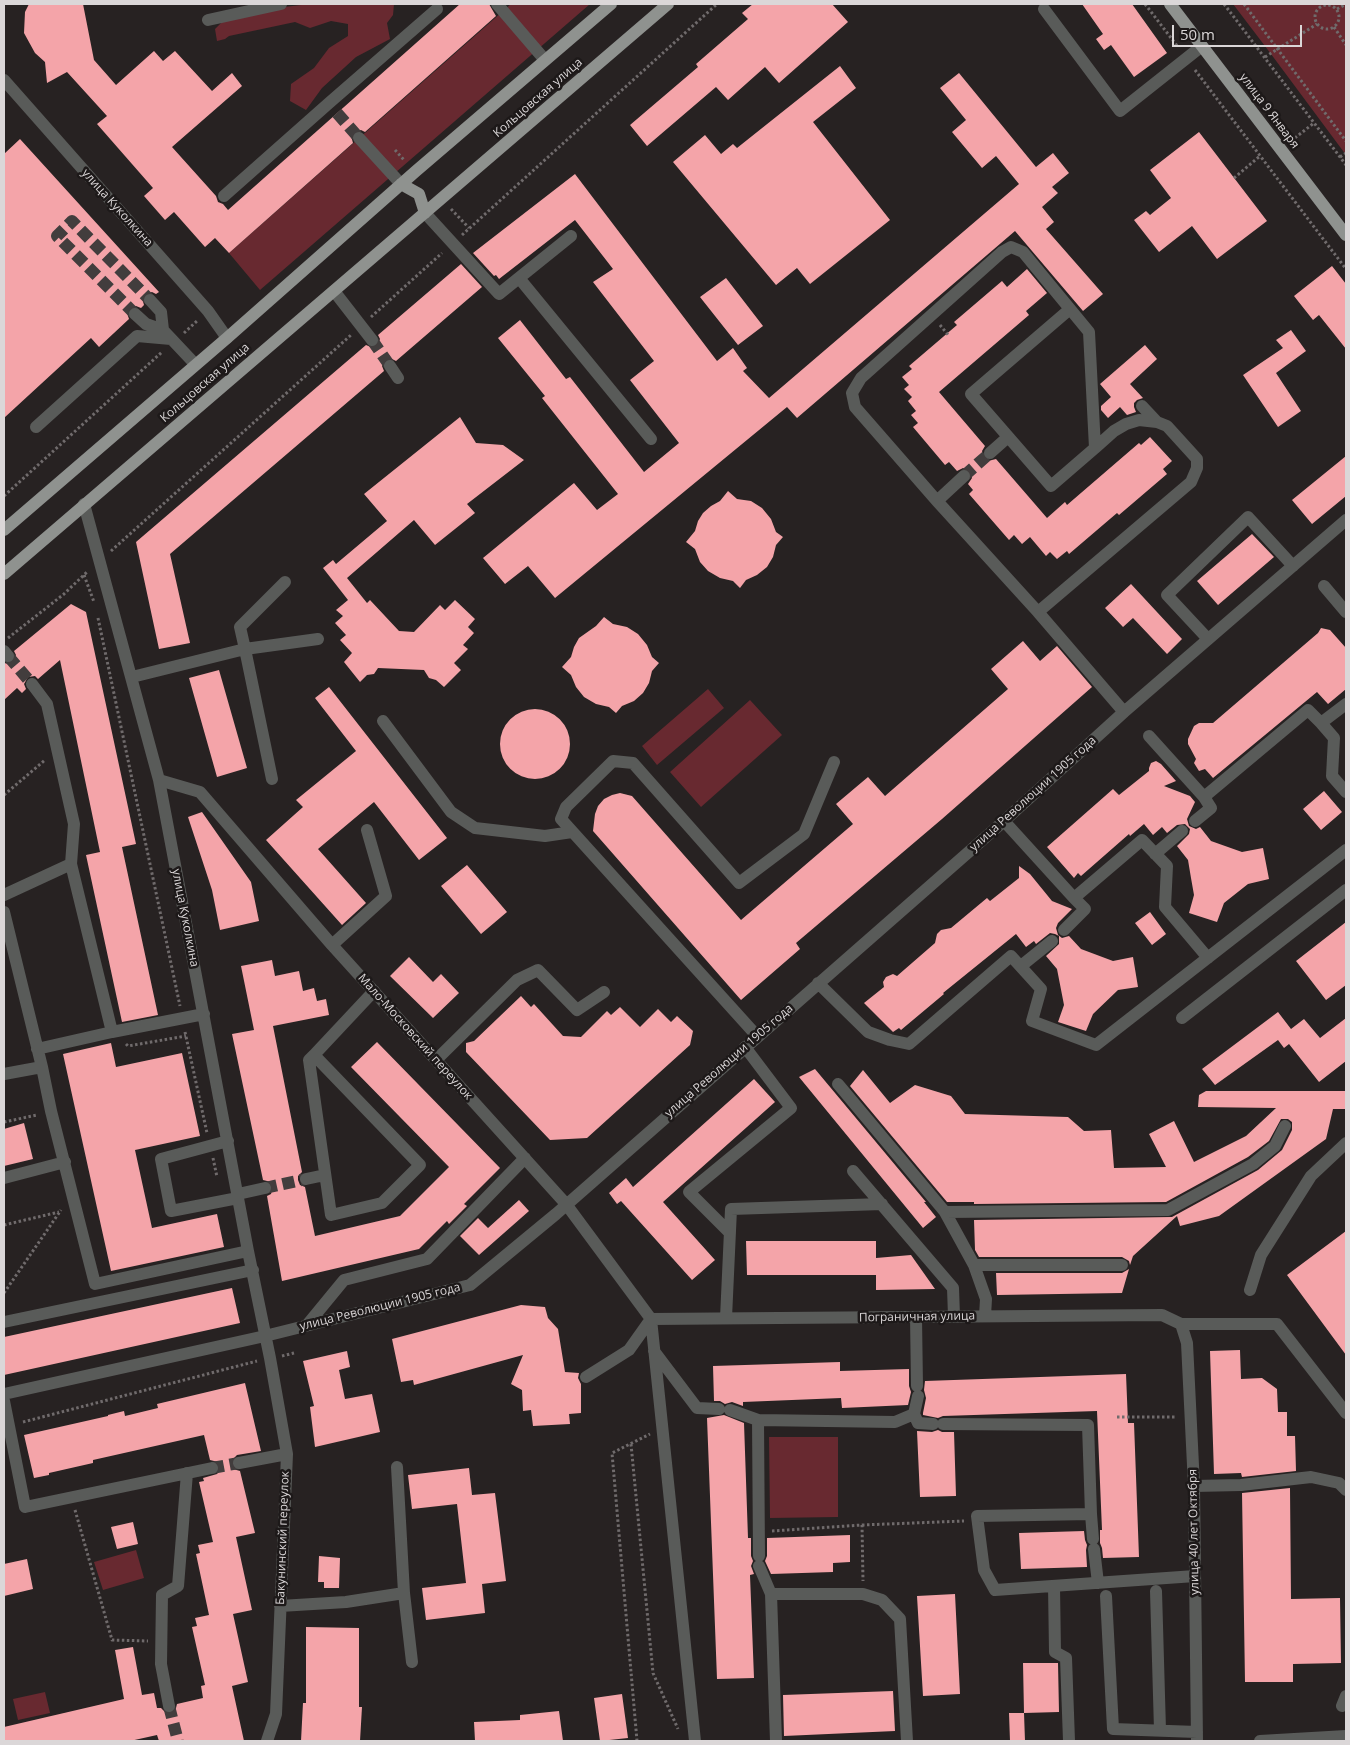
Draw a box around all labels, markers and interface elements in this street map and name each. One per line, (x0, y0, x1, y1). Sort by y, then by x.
scale bar (1175, 15, 1305, 47)
text: 50 m (1180, 24, 1215, 44)
street label: Кольцовская улица (491, 55, 585, 141)
street label: улица 9 Января (1236, 71, 1302, 151)
street label: улица Куколкина (78, 166, 156, 250)
street label: Кольцовская улица (158, 340, 252, 426)
street label: улица Революции 1905 года (967, 733, 1099, 855)
street label: улица Куколкина (168, 868, 202, 968)
street label: Мало-Московский переулок (355, 971, 475, 1103)
street label: улица Революции 1905 года (662, 1001, 796, 1121)
street label: улица Революции 1905 года (298, 1280, 462, 1334)
street label: Пограничная улица (859, 1309, 975, 1325)
street label: улица 40 лет Октября (1186, 1469, 1202, 1595)
street label: Бакунинский переулок (273, 1471, 293, 1605)

